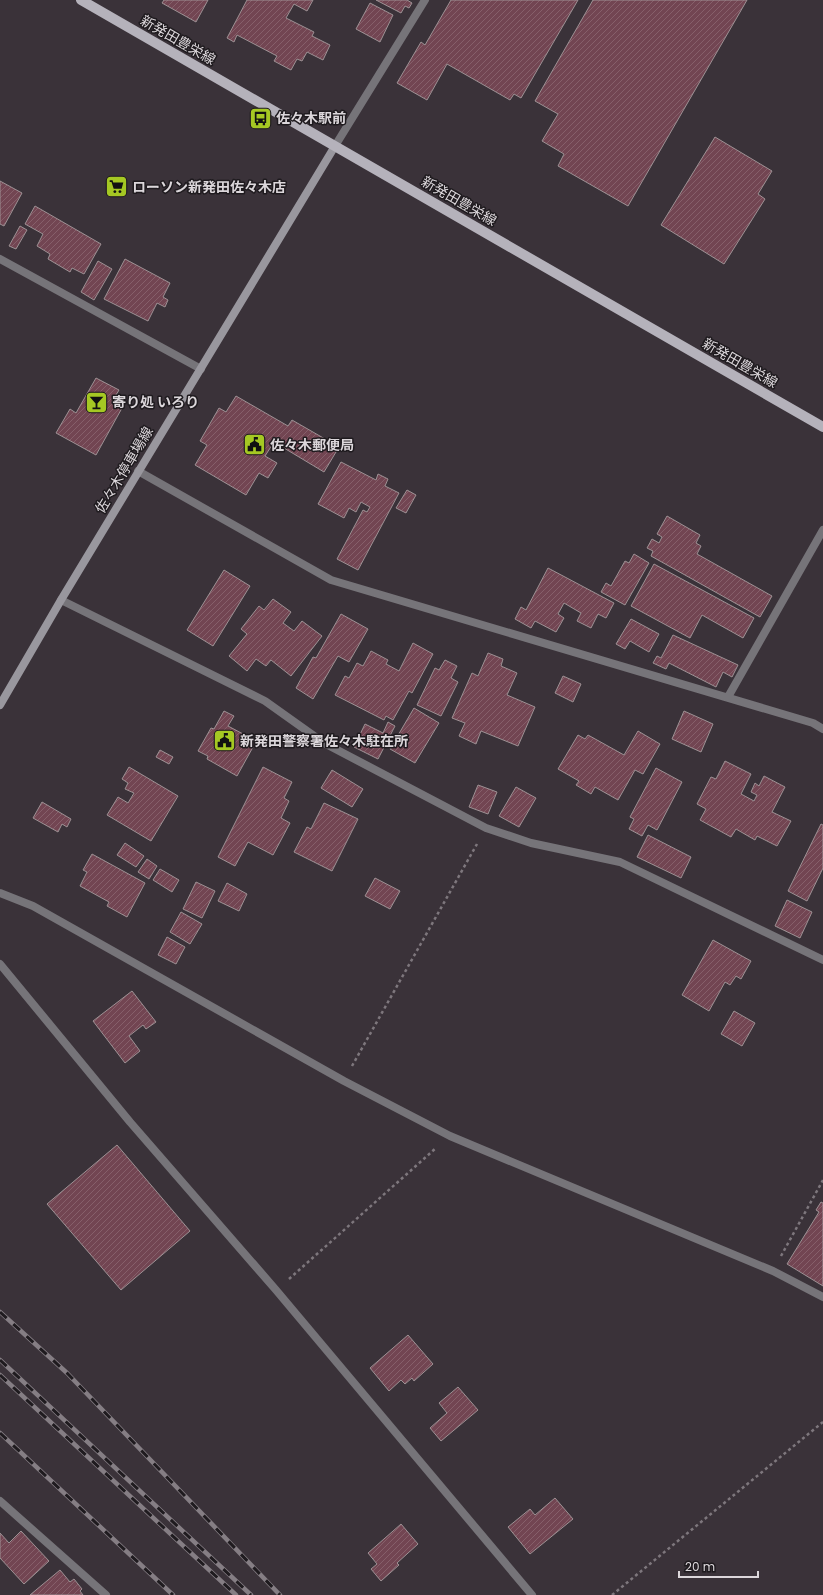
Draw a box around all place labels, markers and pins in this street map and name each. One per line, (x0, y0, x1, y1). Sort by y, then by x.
bus stop icon: 佐々木駅前 (247, 105, 273, 131)
place label: 佐々木駅前 (276, 108, 346, 128)
supermarket icon: ローソン新発田佐々木店 (104, 174, 130, 200)
place label: ローソン新発田佐々木店 (132, 177, 286, 197)
bar icon: 寄り処 いろり (84, 389, 110, 415)
place label: 寄り処 いろり (112, 392, 199, 412)
public building icon: 佐々木郵便局 (242, 432, 268, 458)
place label: 佐々木郵便局 (270, 435, 354, 455)
public building icon: 新発田警察署佐々木駐在所 (211, 728, 237, 754)
place label: 新発田警察署佐々木駐在所 (240, 731, 408, 751)

